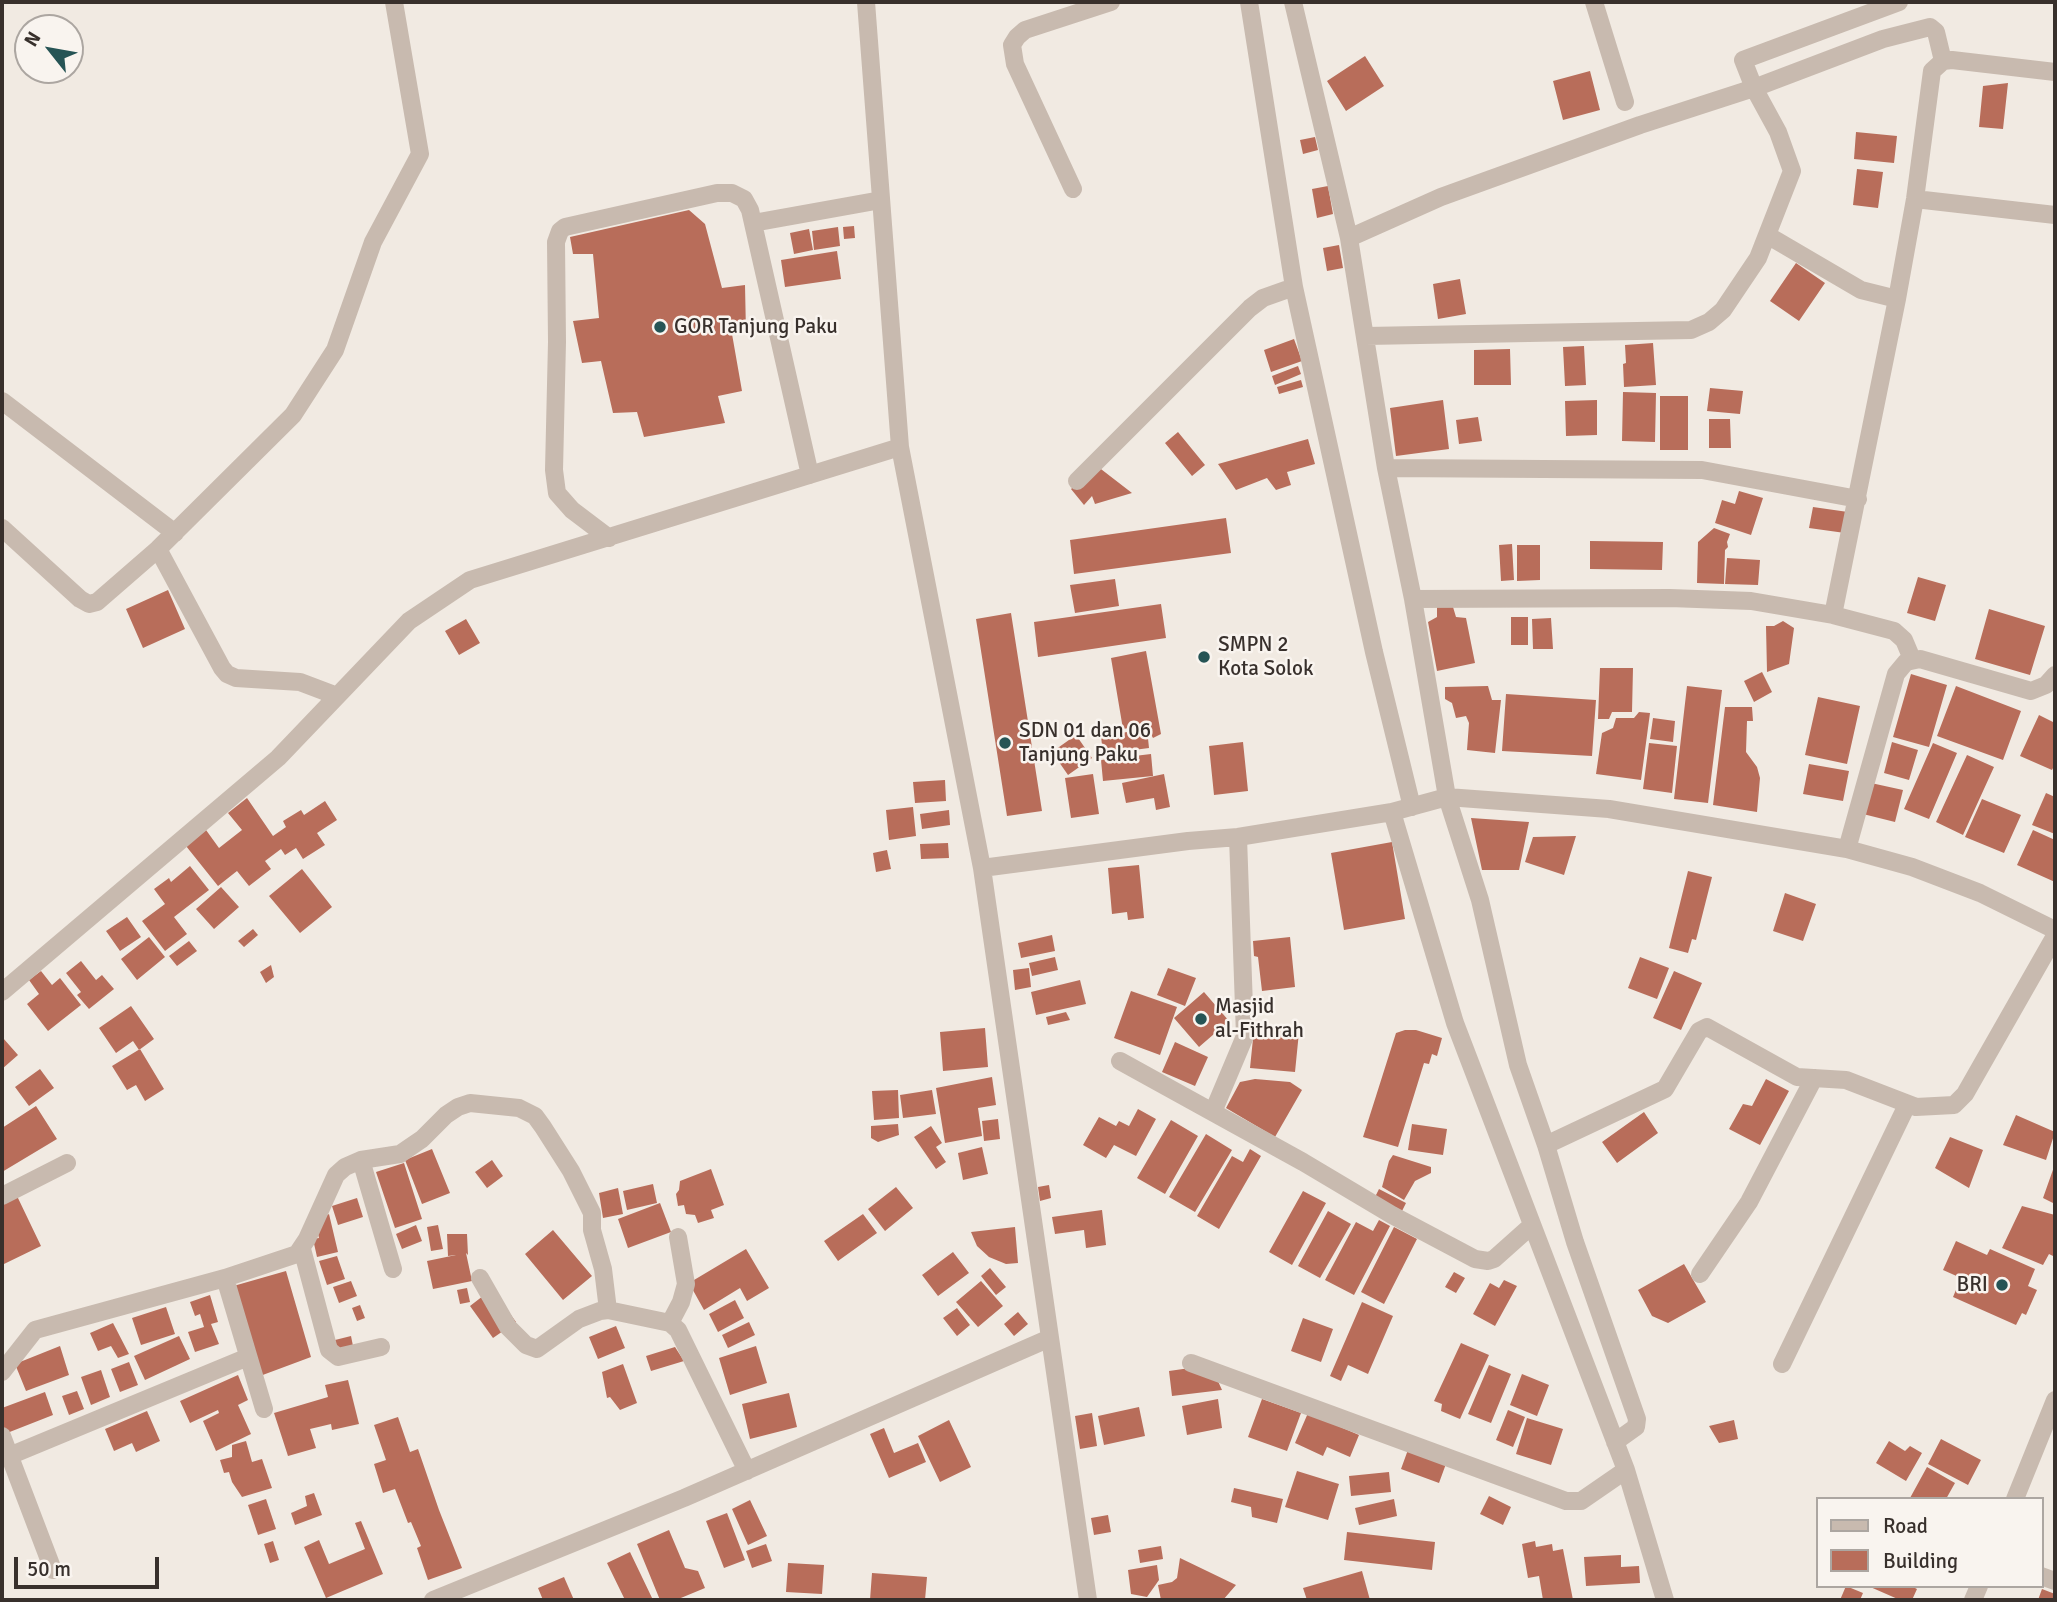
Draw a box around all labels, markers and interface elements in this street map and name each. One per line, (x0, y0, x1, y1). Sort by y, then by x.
north arrow (14, 14, 84, 84)
text: N (19, 27, 46, 51)
place label: GOR Tanjung Paku (674, 314, 838, 340)
marker: GOR Tanjung Paku (652, 319, 668, 335)
place label: SMPN 2 Kota Solok (1218, 632, 1314, 682)
marker: SMPN 2 Kota Solok (1196, 649, 1212, 665)
place label: SDN 01 dan 06 Tanjung Paku (1019, 718, 1151, 768)
marker: SDN 01 dan 06 Tanjung Paku (997, 735, 1013, 751)
place label: Masjid al-Fithrah (1215, 994, 1304, 1044)
marker: Masjid al-Fithrah (1193, 1011, 1209, 1027)
place label: BRI (1957, 1272, 1988, 1298)
marker: BRI (1994, 1277, 2010, 1293)
legend (1815, 1497, 2043, 1588)
text: Road (1883, 1513, 1928, 1539)
scale bar (18, 1542, 163, 1586)
text: Building (1883, 1548, 1958, 1574)
text: 50 m (27, 1556, 71, 1582)

